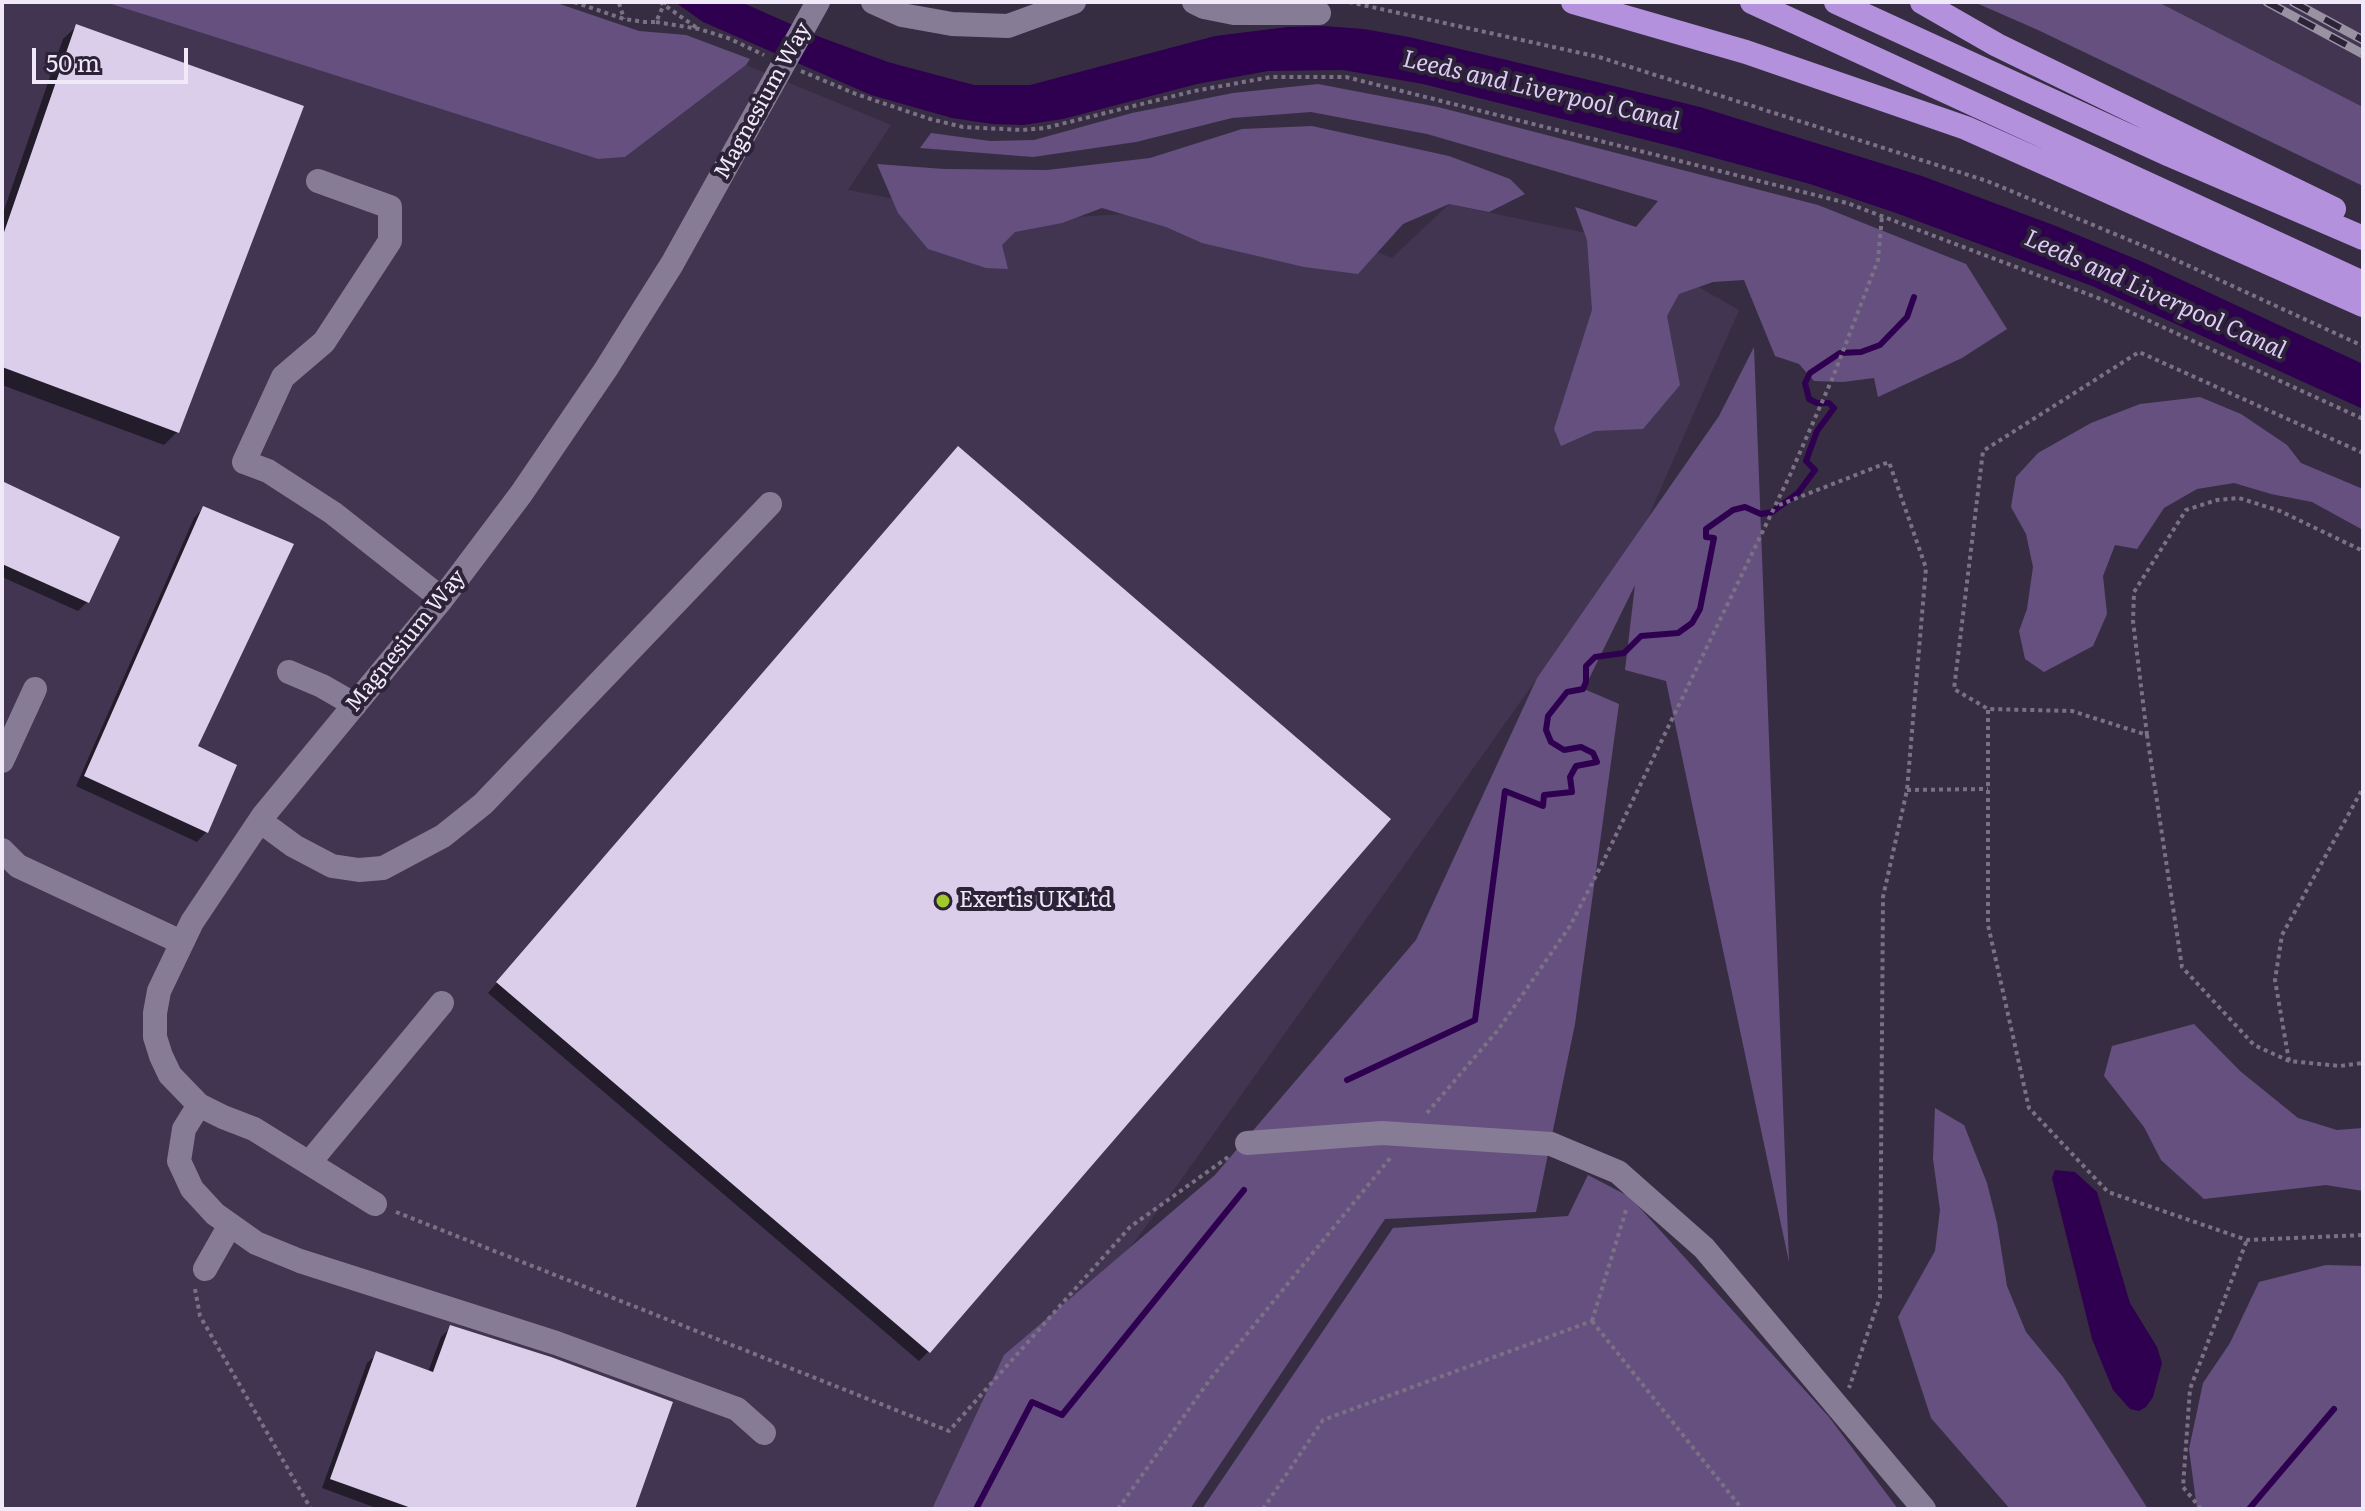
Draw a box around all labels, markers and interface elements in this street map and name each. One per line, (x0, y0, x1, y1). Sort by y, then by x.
street label: Magnesium Way (709, 18, 817, 184)
scale bar (36, 32, 192, 82)
text: 50 m (46, 44, 100, 79)
water label: Leeds and Liverpool Canal (1400, 45, 1682, 137)
water label: Leeds and Liverpool Canal (2020, 224, 2290, 366)
street label: Magnesium Way (341, 565, 471, 717)
place label: Exertis UK Ltd (959, 888, 1112, 914)
marker: Exertis UK Ltd (934, 892, 952, 910)

